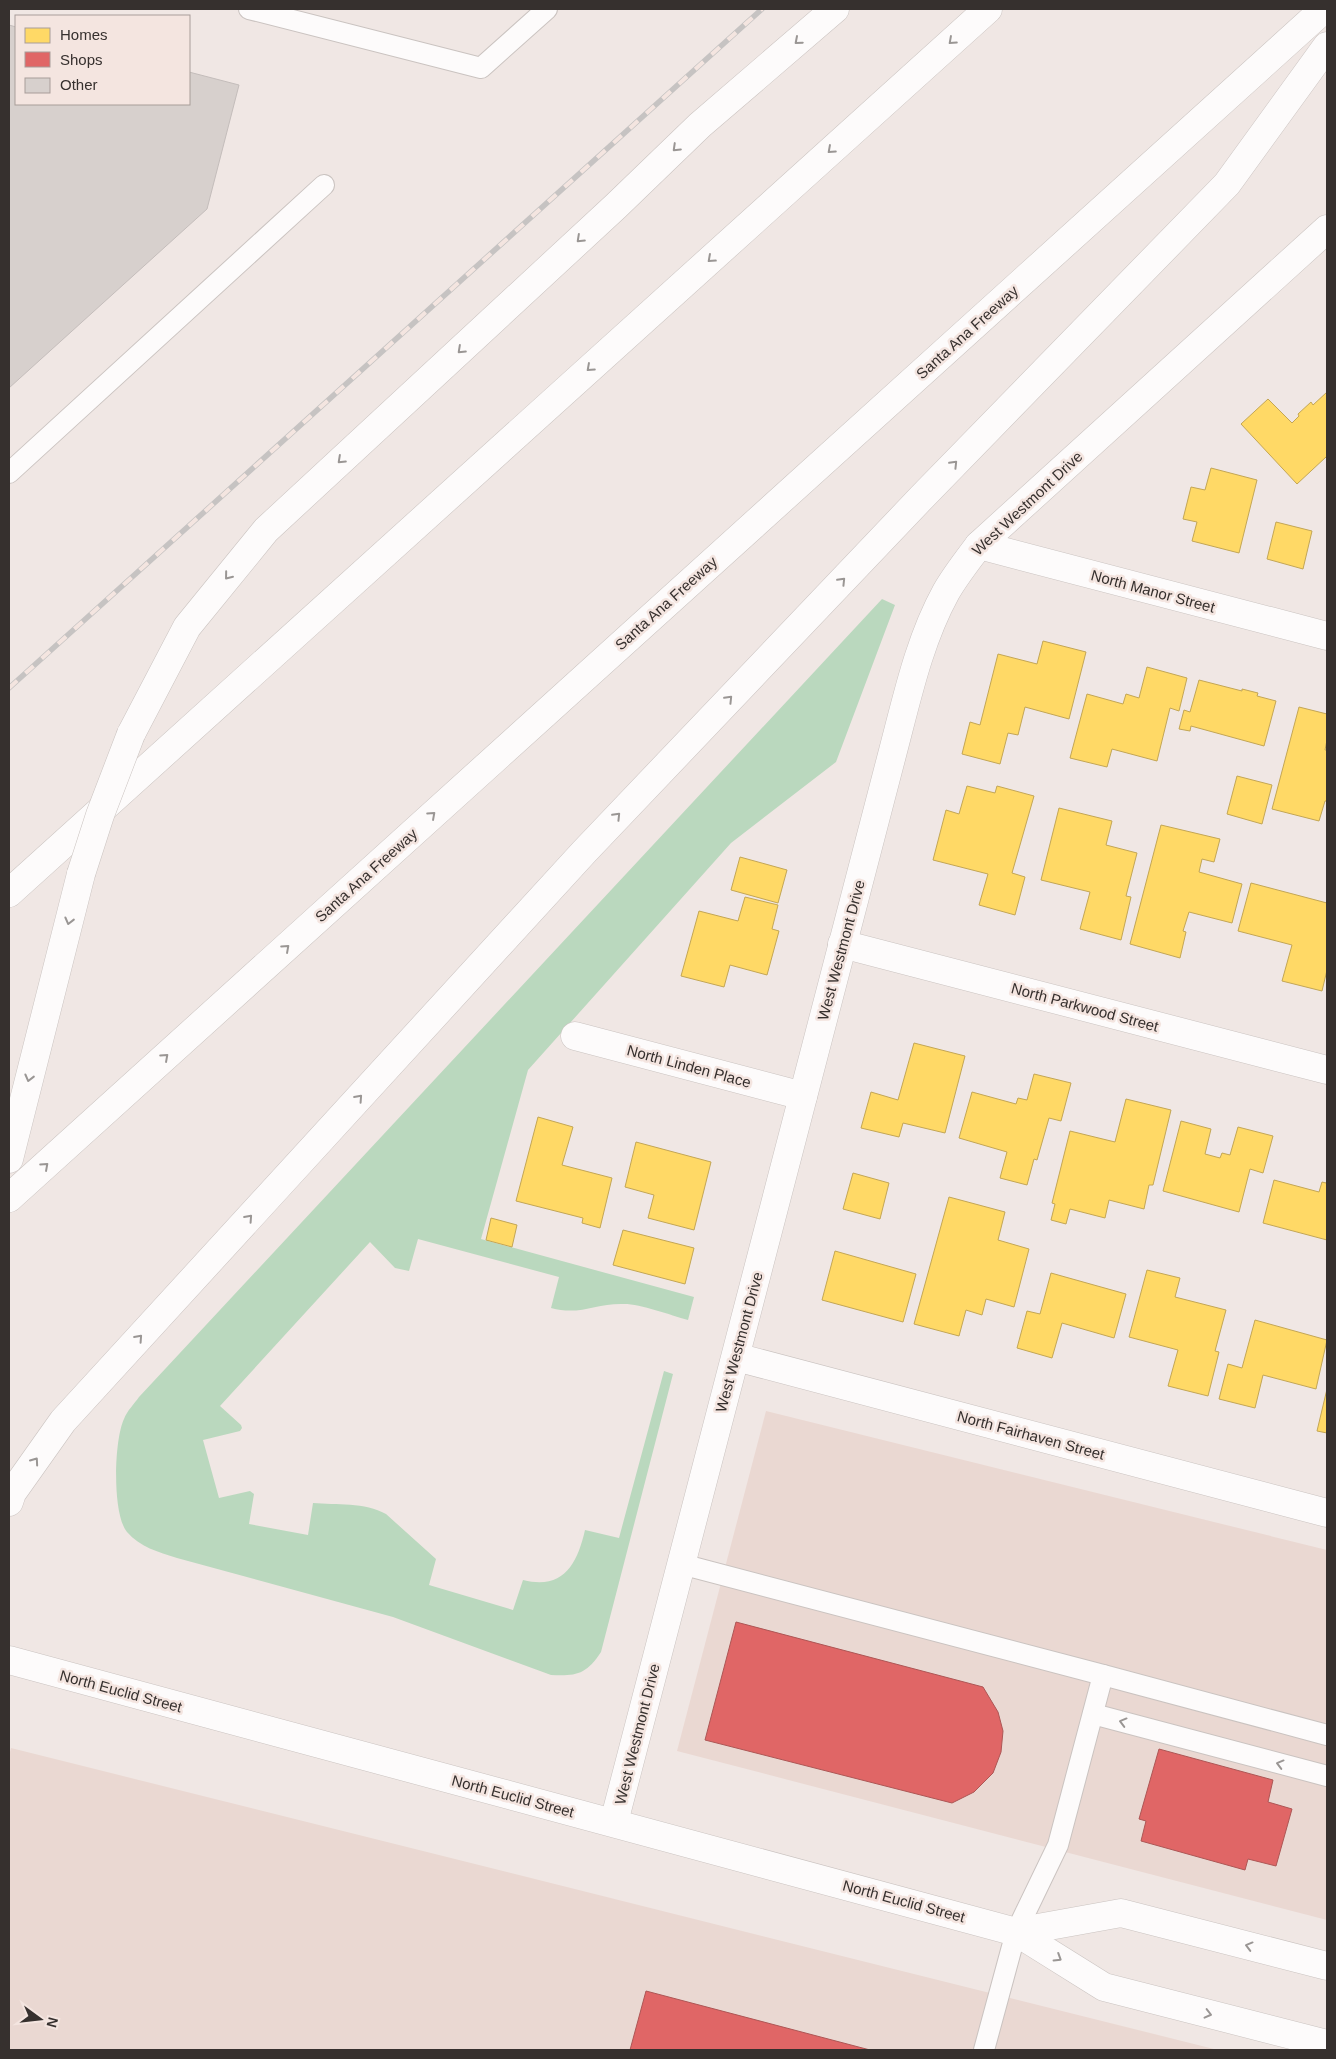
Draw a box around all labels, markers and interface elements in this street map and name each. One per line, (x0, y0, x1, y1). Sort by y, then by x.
legend (15, 15, 190, 105)
text: Homes (60, 26, 108, 43)
one-way arrow (795, 35, 804, 43)
one-way arrow (948, 36, 957, 45)
text: Shops (60, 51, 103, 68)
text: Other (60, 76, 98, 93)
one-way arrow (673, 142, 682, 151)
one-way arrow (828, 144, 837, 153)
one-way arrow (577, 233, 586, 242)
one-way arrow (707, 253, 716, 262)
street label: Santa Ana Freeway (913, 282, 1022, 382)
one-way arrow (457, 344, 466, 353)
one-way arrow (587, 362, 596, 371)
street label: West Westmont Drive (968, 448, 1086, 558)
one-way arrow (338, 454, 347, 463)
one-way arrow (948, 461, 957, 470)
street label: Santa Ana Freeway (612, 553, 721, 653)
street label: North Manor Street (1089, 566, 1218, 616)
one-way arrow (226, 570, 234, 579)
one-way arrow (836, 578, 845, 587)
one-way arrow (724, 695, 733, 704)
one-way arrow (427, 812, 436, 821)
one-way arrow (611, 813, 620, 822)
street label: Santa Ana Freeway (312, 825, 421, 925)
street label: West Westmont Drive (814, 878, 868, 1022)
one-way arrow (64, 916, 75, 925)
one-way arrow (280, 944, 289, 953)
street label: North Parkwood Street (1010, 979, 1161, 1035)
street label: North Linden Place (625, 1041, 753, 1091)
one-way arrow (160, 1053, 169, 1062)
one-way arrow (24, 1074, 35, 1083)
one-way arrow (353, 1094, 362, 1103)
one-way arrow (39, 1162, 48, 1171)
one-way arrow (243, 1214, 252, 1223)
street label: West Westmont Drive (712, 1270, 766, 1414)
one-way arrow (133, 1334, 142, 1343)
street label: North Fairhaven Street (956, 1407, 1107, 1463)
one-way arrow (29, 1458, 38, 1467)
street label: West Westmont Drive (611, 1662, 663, 1806)
street label: North Euclid Street (58, 1666, 185, 1716)
one-way arrow (1119, 1717, 1128, 1728)
one-way arrow (1276, 1759, 1285, 1770)
street label: North Euclid Street (450, 1771, 577, 1821)
street label: North Euclid Street (841, 1876, 968, 1926)
one-way arrow (1245, 1941, 1254, 1952)
one-way arrow (1052, 1952, 1061, 1961)
north arrow (15, 1994, 65, 2044)
one-way arrow (1204, 2008, 1213, 2019)
text: N (44, 2015, 62, 2029)

